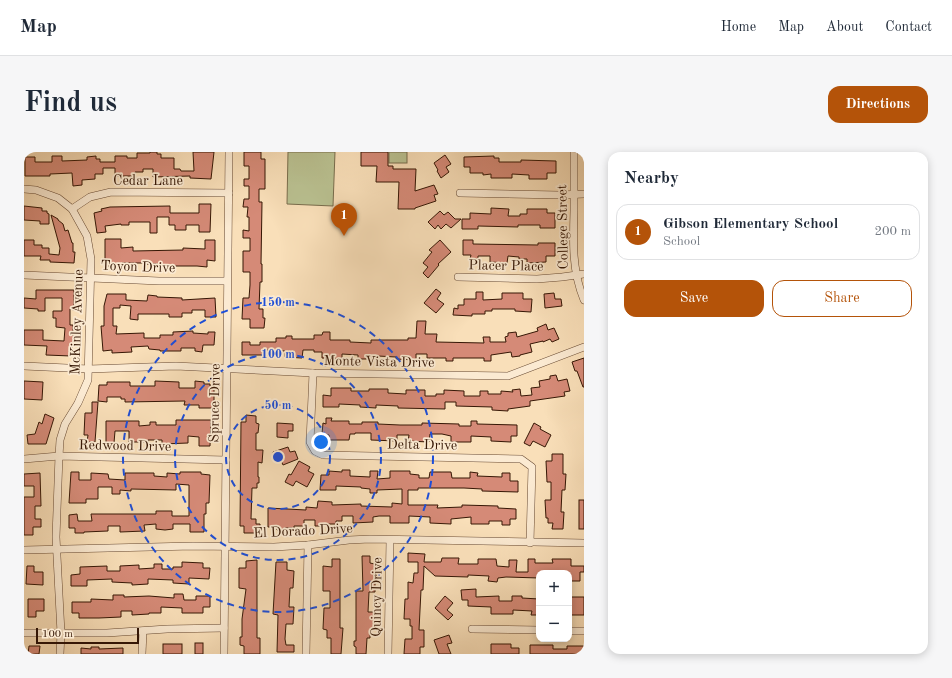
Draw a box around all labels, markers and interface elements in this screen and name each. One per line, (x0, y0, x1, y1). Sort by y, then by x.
text: Map (20, 18, 57, 37)
text: Home (721, 20, 756, 34)
text: Map (778, 20, 804, 34)
text: About (826, 20, 863, 34)
text: Contact (885, 20, 932, 34)
button: Directions (828, 86, 928, 123)
text: Find us (24, 90, 117, 118)
text: Nearby (624, 170, 679, 187)
street label: Cedar Lane (113, 174, 183, 188)
street label: College Street (555, 184, 571, 270)
pin: 1 (331, 203, 357, 236)
text: Gibson Elementary School (663, 217, 838, 232)
text: 1 (634, 225, 642, 238)
text: 200 m (874, 225, 911, 238)
text: School (663, 235, 700, 248)
street label: Placer Place (468, 258, 544, 274)
street label: Toyon Drive (100, 259, 176, 275)
street label: McKinley Avenue (68, 269, 86, 375)
button: Save (624, 280, 764, 317)
button: Share (772, 280, 912, 317)
text: 150 m (261, 296, 295, 309)
text: 100 m (261, 349, 295, 361)
street label: Monte Vista Drive (323, 354, 435, 370)
street label: Spruce Drive (207, 363, 223, 443)
text: 50 m (265, 399, 292, 412)
your location (311, 432, 331, 452)
street label: Delta Drive (387, 437, 457, 453)
street label: Redwood Drive (79, 438, 171, 454)
centre of rings (271, 450, 285, 464)
street label: El Dorado Drive (253, 521, 353, 541)
street label: Quincy Drive (369, 557, 385, 637)
map controls (536, 570, 572, 642)
button: + (536, 570, 572, 606)
button: − (536, 606, 572, 642)
scale bar (36, 626, 139, 645)
text: 100 m (42, 629, 73, 640)

